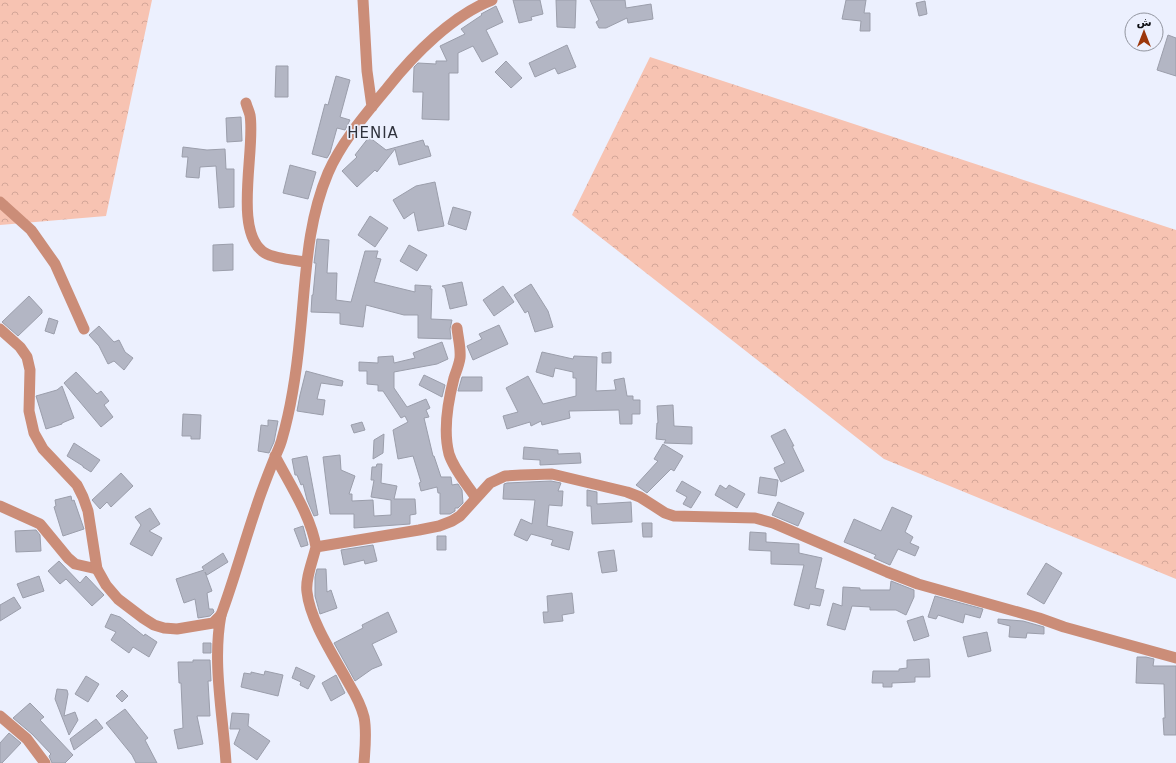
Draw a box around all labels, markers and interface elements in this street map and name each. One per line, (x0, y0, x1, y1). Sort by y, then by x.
north arrow (1124, 12, 1164, 52)
text: ش (1136, 16, 1152, 29)
district label: HENIA (347, 124, 399, 142)

